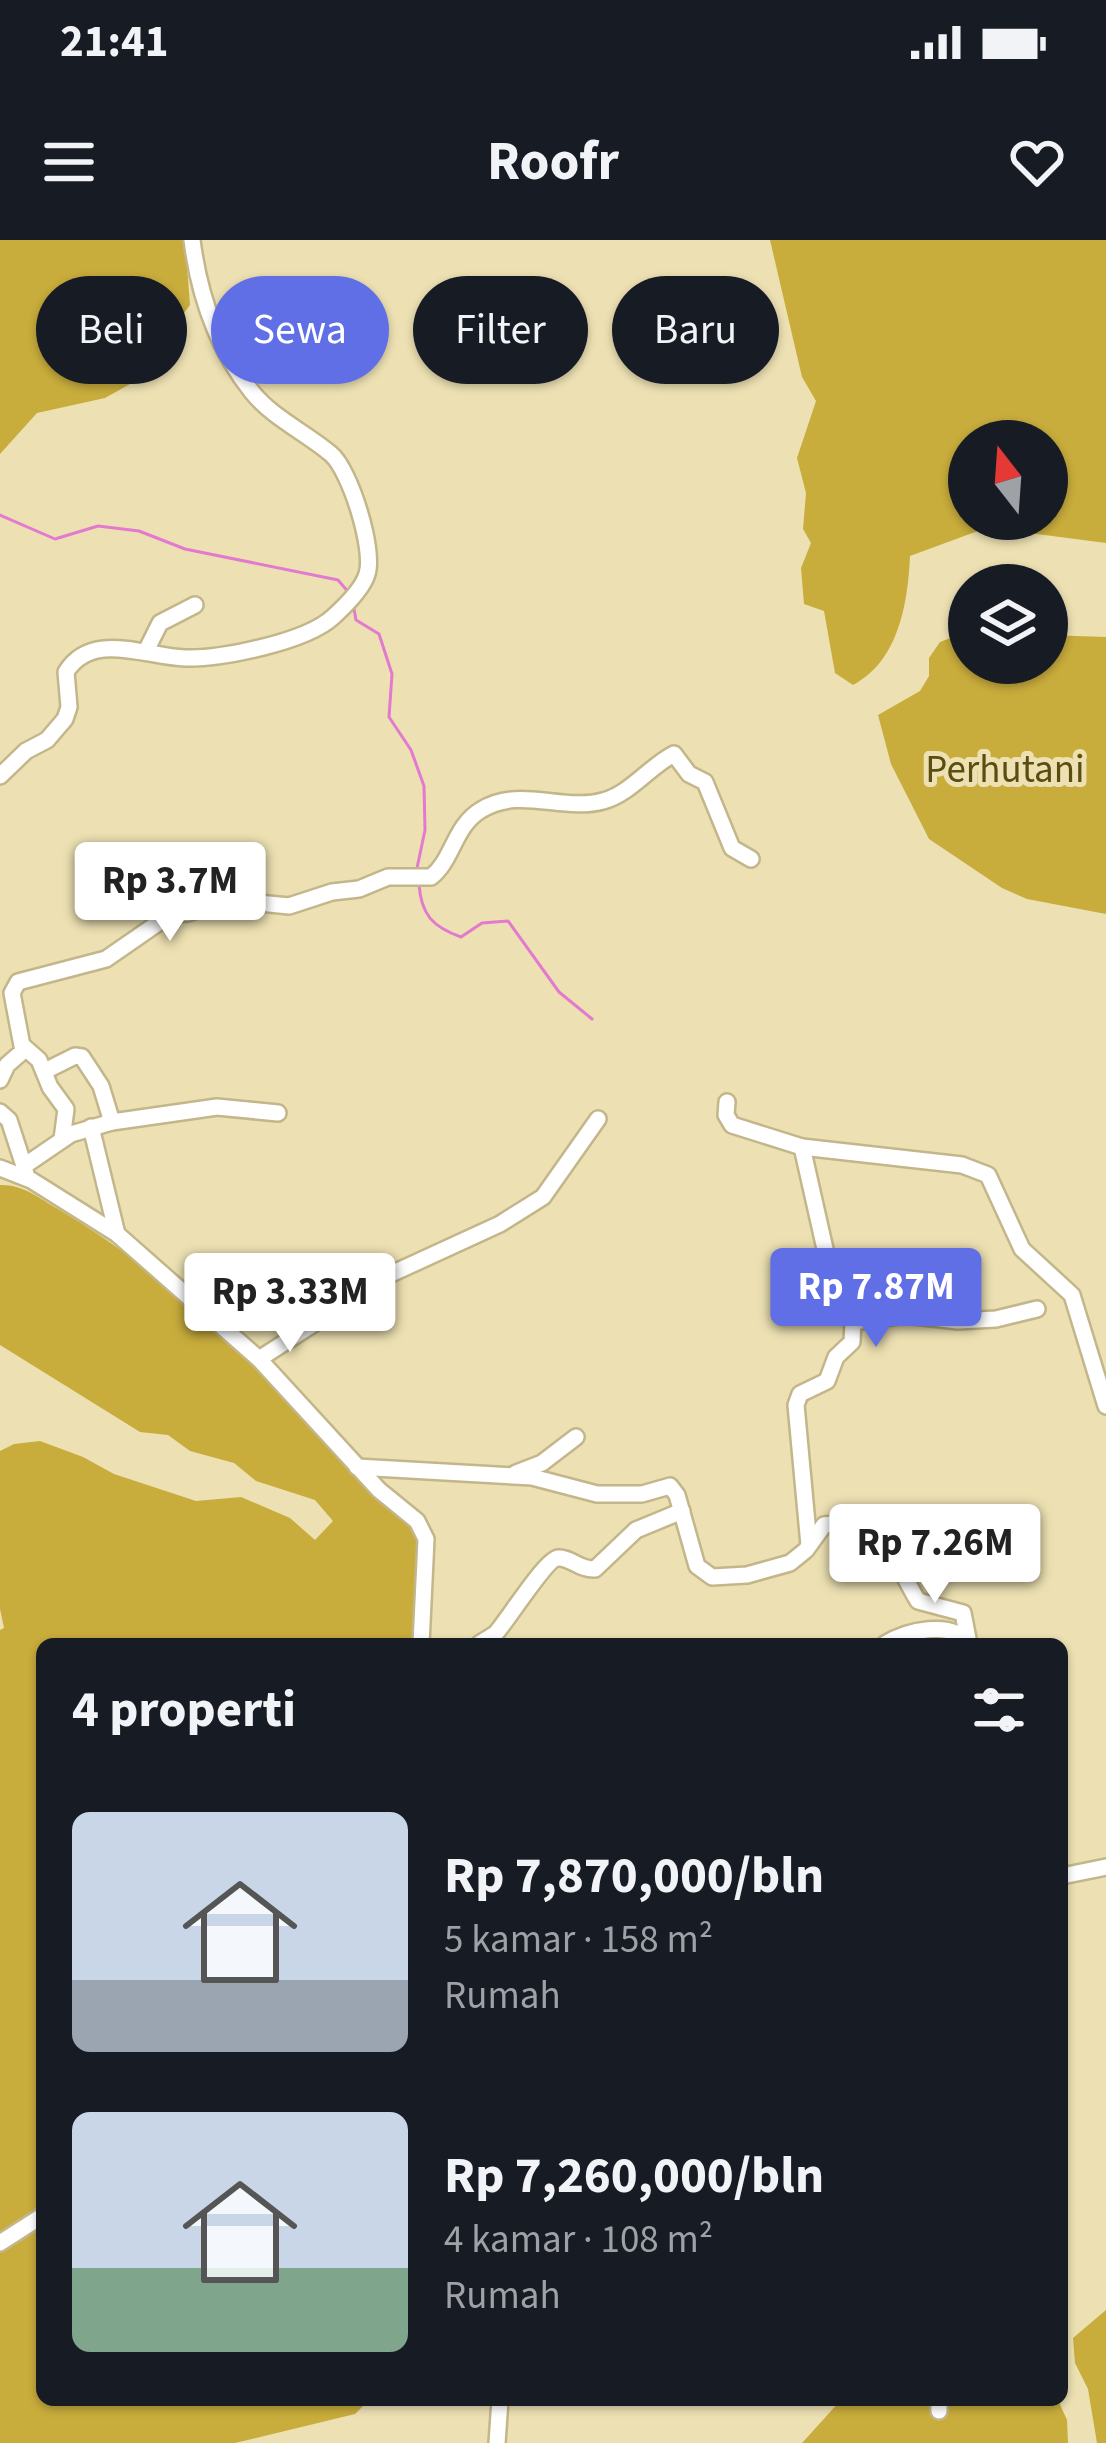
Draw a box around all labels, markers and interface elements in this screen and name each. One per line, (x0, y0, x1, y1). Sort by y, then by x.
text: 21:41 (60, 10, 169, 74)
text: Roofr (487, 124, 619, 201)
icon: menu (36, 129, 102, 195)
icon: heart (1004, 129, 1070, 195)
chip: Beli (36, 276, 187, 384)
chip: Sewa (211, 276, 389, 384)
chip: Filter (413, 276, 588, 384)
chip: Baru (612, 276, 779, 384)
north arrow (948, 420, 1068, 540)
map controls (948, 420, 1068, 684)
button: layers (948, 564, 1068, 684)
park label: Perhutani (925, 742, 1085, 798)
pin: Rp 3.7M (59, 842, 281, 944)
text: Rp 3.7M (102, 853, 238, 909)
pin: Rp 7.87M (752, 1248, 1000, 1350)
pin: Rp 3.33M (166, 1253, 414, 1355)
text: Rp 7.87M (797, 1259, 955, 1315)
text: Rp 3.33M (211, 1264, 369, 1320)
pin: Rp 7.26M (811, 1504, 1059, 1606)
text: Rp 7.26M (856, 1515, 1014, 1571)
text: 4 properti (72, 1674, 296, 1746)
icon: filters (966, 1677, 1032, 1743)
text: Rp 7,870,000/bln (444, 1840, 824, 1912)
icon: home (168, 1860, 312, 2004)
text: 5 kamar · 158 m² (444, 1912, 713, 1968)
text: Rumah (444, 1968, 561, 2024)
text: Rp 7,260,000/bln (444, 2140, 824, 2212)
icon: home (168, 2160, 312, 2304)
text: 4 kamar · 108 m² (444, 2212, 713, 2268)
text: Rumah (444, 2268, 561, 2324)

